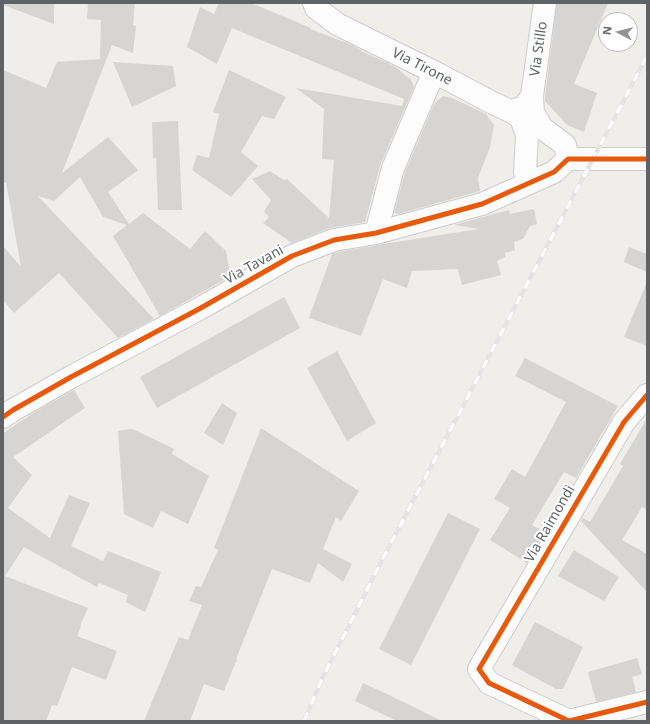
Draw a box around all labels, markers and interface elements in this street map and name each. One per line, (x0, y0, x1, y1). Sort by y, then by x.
north arrow (598, 12, 638, 52)
street label: Via Stillo (527, 20, 551, 78)
text: N (599, 25, 615, 36)
street label: Via Tirone (389, 45, 455, 89)
street label: Via Tavani (221, 242, 287, 288)
street label: Via Raimondi (521, 483, 579, 565)

